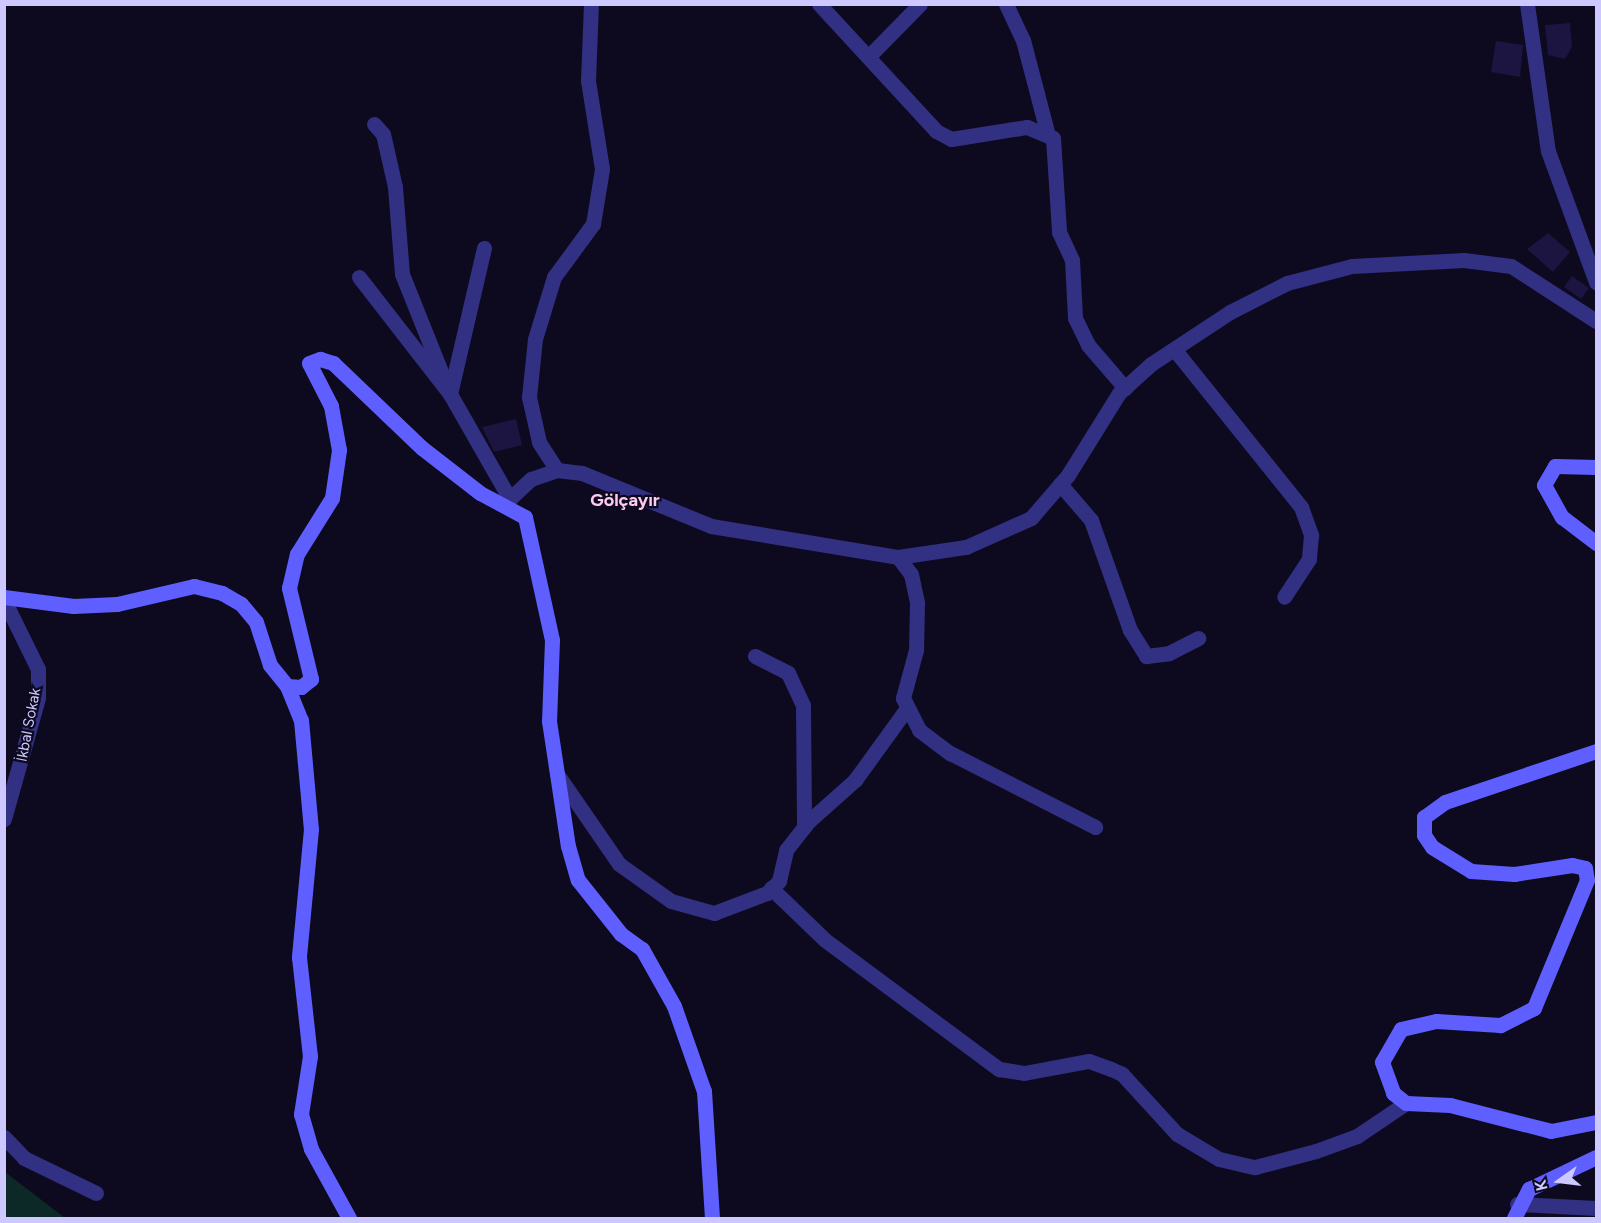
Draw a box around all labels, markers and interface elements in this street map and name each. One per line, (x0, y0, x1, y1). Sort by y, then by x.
district label: Gölçayır (590, 489, 660, 511)
street label: İkbal Sokak (13, 687, 45, 763)
north arrow (1529, 1151, 1589, 1211)
text: K (1531, 1178, 1552, 1193)

